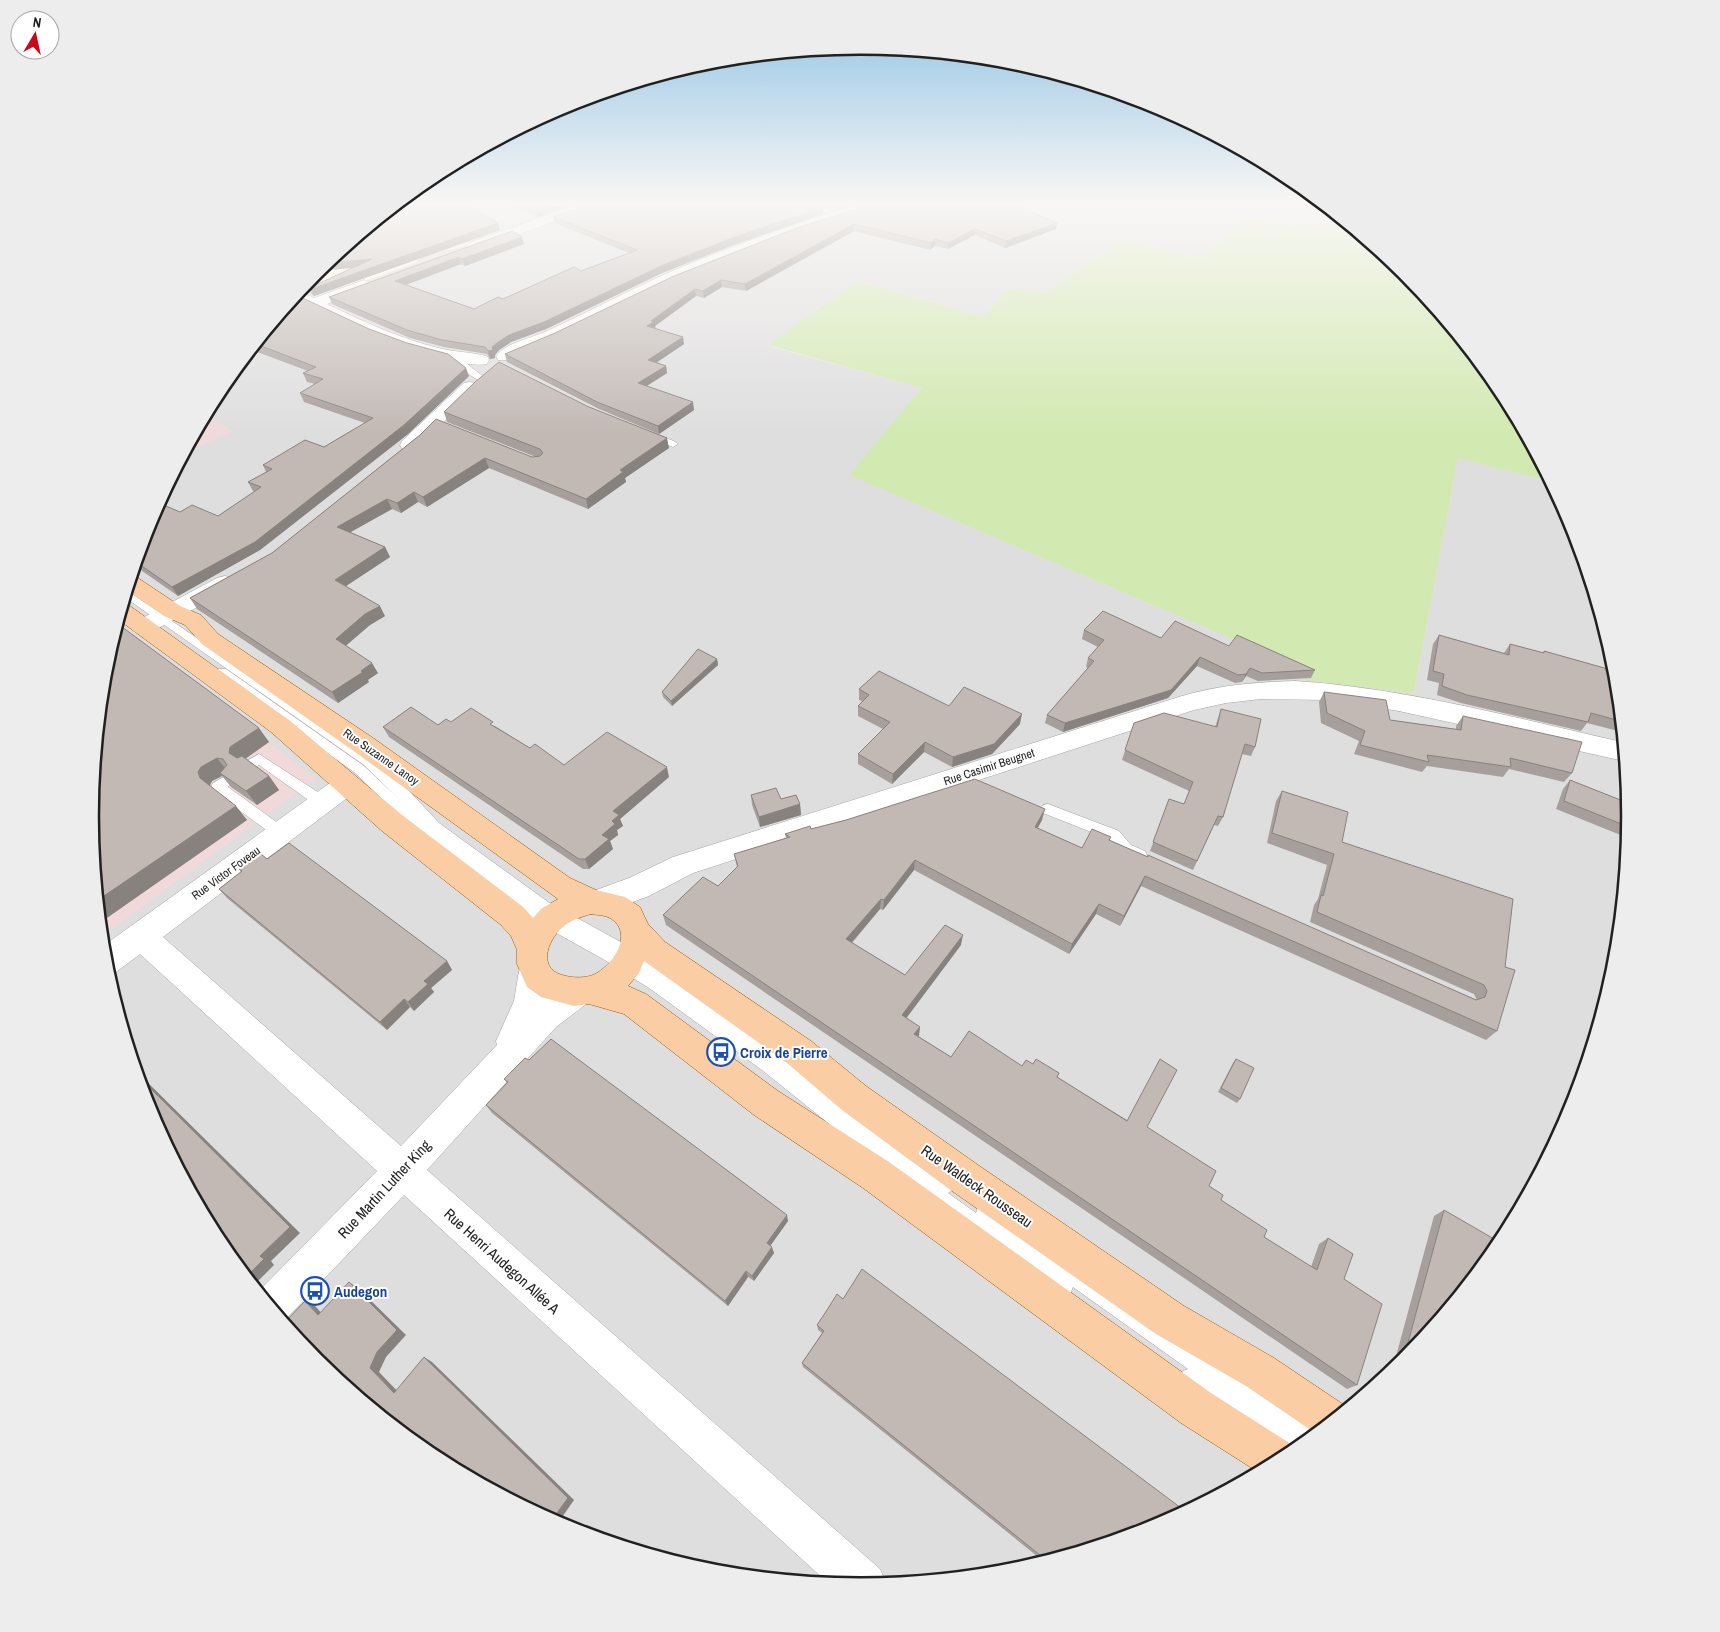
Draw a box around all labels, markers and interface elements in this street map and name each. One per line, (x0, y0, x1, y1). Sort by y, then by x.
north arrow (10, 10, 60, 60)
text: N (32, 13, 43, 32)
street label: Rue Suzanne Lanoy (340, 725, 422, 789)
street label: Rue Casimir Beugnet (942, 745, 1037, 789)
street label: Rue Victor Foveau (188, 843, 264, 903)
bus stop icon: Croix de Pierre (706, 1037, 736, 1067)
place label: Croix de Pierre (740, 1042, 828, 1063)
street label: Rue Martin Luther King (333, 1135, 435, 1243)
street label: Rue Waldeck Rousseau (917, 1140, 1037, 1232)
street label: Rue Henri Audegon Allée A (440, 1203, 565, 1319)
bus stop icon: Audegon (300, 1276, 330, 1306)
place label: Audegon (334, 1281, 387, 1302)

